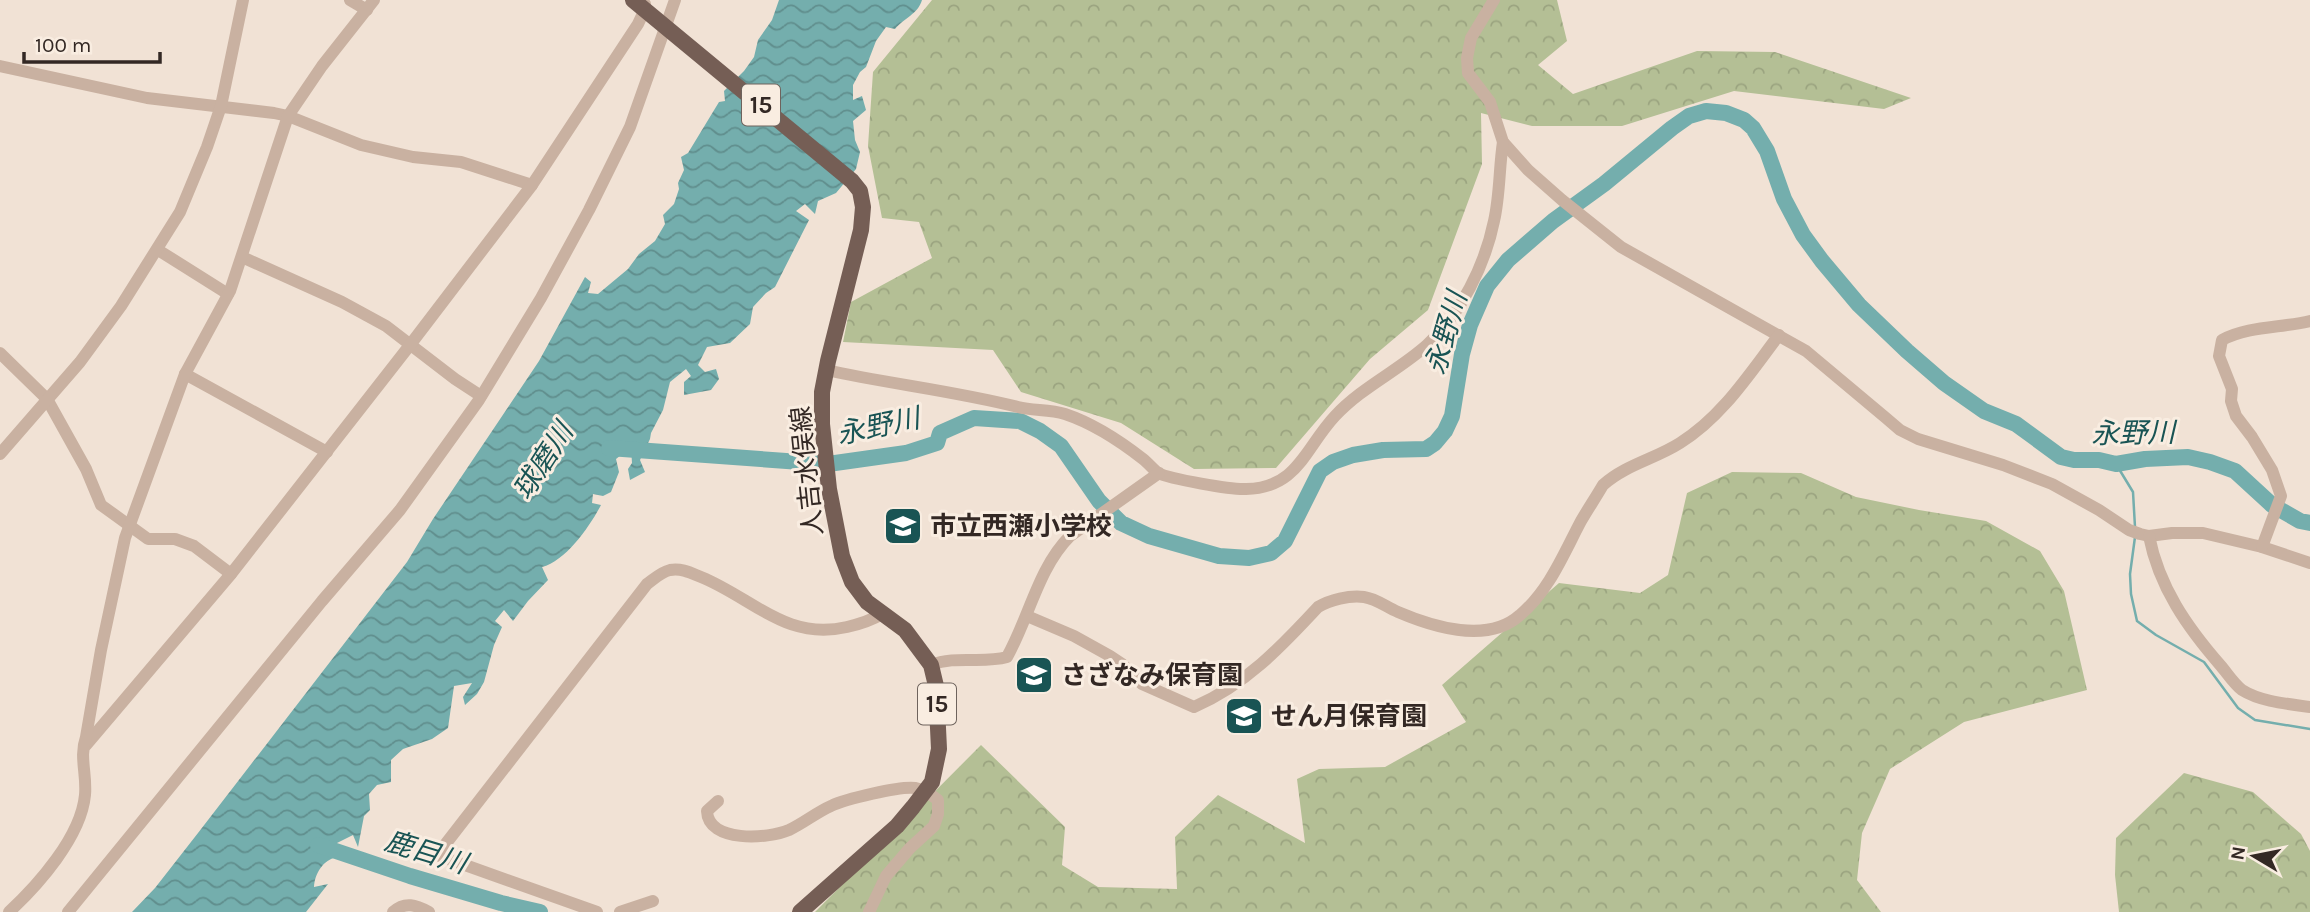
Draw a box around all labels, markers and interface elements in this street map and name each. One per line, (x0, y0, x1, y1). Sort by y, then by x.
scale bar (24, 21, 161, 65)
text: 100 m (35, 33, 92, 57)
road number: 15 (742, 84, 780, 125)
water label: 永野川 (1419, 285, 1474, 378)
water label: 永野川 (833, 401, 925, 451)
street label: 人吉水俣線 (785, 405, 829, 537)
water label: 球磨川 (506, 414, 581, 505)
water label: 永野川 (2091, 416, 2178, 450)
school or university icon: 市立西瀬小学校 (882, 505, 924, 547)
place label: 市立西瀬小学校 (930, 511, 1112, 542)
school or university icon: さざなみ保育園 (1013, 654, 1055, 696)
place label: さざなみ保育園 (1061, 660, 1243, 691)
road number: 15 (918, 684, 956, 724)
school or university icon: せん月保育園 (1223, 695, 1265, 737)
place label: せん月保育園 (1271, 701, 1427, 732)
north arrow (2219, 821, 2289, 891)
water label: 鹿目川 (381, 824, 474, 881)
text: N (2226, 845, 2250, 862)

